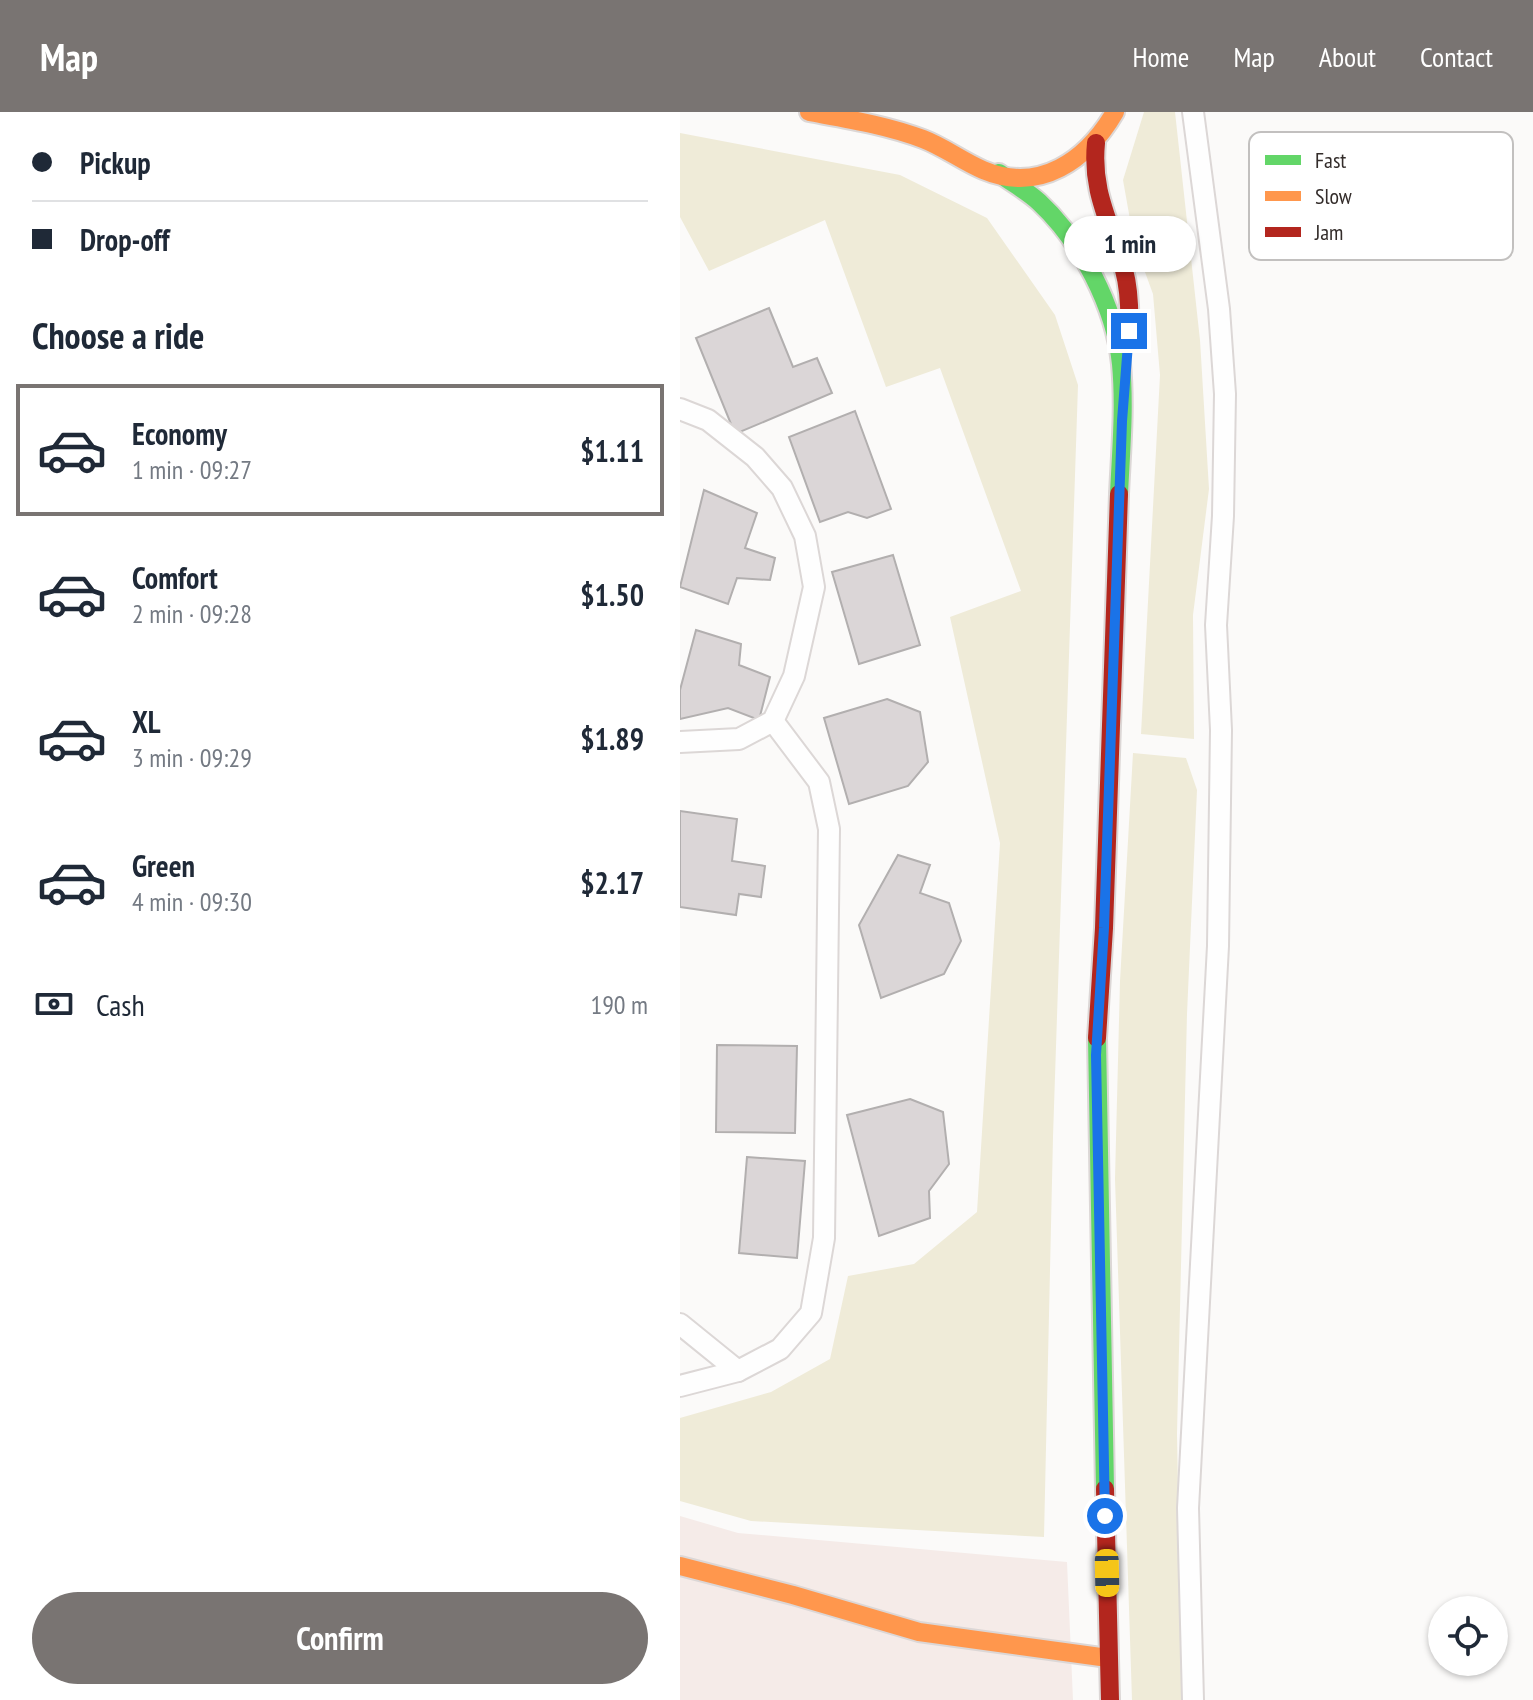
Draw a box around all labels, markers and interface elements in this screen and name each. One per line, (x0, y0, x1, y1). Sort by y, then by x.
text: Map (40, 32, 98, 81)
text: Home (1133, 38, 1189, 75)
text: Map (1233, 38, 1275, 75)
text: About (1319, 38, 1376, 75)
text: Contact (1420, 38, 1493, 75)
legend (1249, 132, 1513, 260)
text: Pickup (80, 143, 151, 182)
text: Fast (1315, 146, 1346, 174)
text: Slow (1315, 182, 1352, 210)
callout: 1 min (1063, 215, 1195, 271)
text: Jam (1314, 218, 1343, 246)
text: Drop-off (80, 220, 170, 259)
text: 1 min (1104, 227, 1156, 260)
text: Choose a ride (32, 312, 204, 359)
route end (1111, 313, 1147, 349)
icon: car (36, 414, 108, 486)
text: Economy (132, 414, 227, 453)
text: $1.11 (580, 431, 644, 470)
text: 1 min · 09:27 (132, 453, 252, 486)
icon: car (36, 558, 108, 630)
text: Comfort (132, 558, 218, 597)
text: $1.50 (580, 575, 644, 614)
text: 2 min · 09:28 (132, 597, 252, 630)
icon: car (36, 702, 108, 774)
text: XL (132, 702, 161, 741)
text: $1.89 (580, 719, 644, 758)
text: 3 min · 09:29 (132, 741, 252, 774)
icon: car (36, 846, 108, 918)
text: Green (132, 846, 195, 885)
text: $2.17 (580, 863, 644, 902)
text: 4 min · 09:30 (132, 885, 252, 918)
icon: cash (32, 982, 76, 1026)
text: Cash (96, 985, 145, 1024)
text: 190 m (590, 988, 648, 1021)
route start (1087, 1498, 1123, 1534)
car (1095, 1549, 1119, 1597)
button: Confirm (32, 1592, 648, 1684)
map controls (1428, 1596, 1508, 1676)
button: locate (1428, 1596, 1508, 1676)

